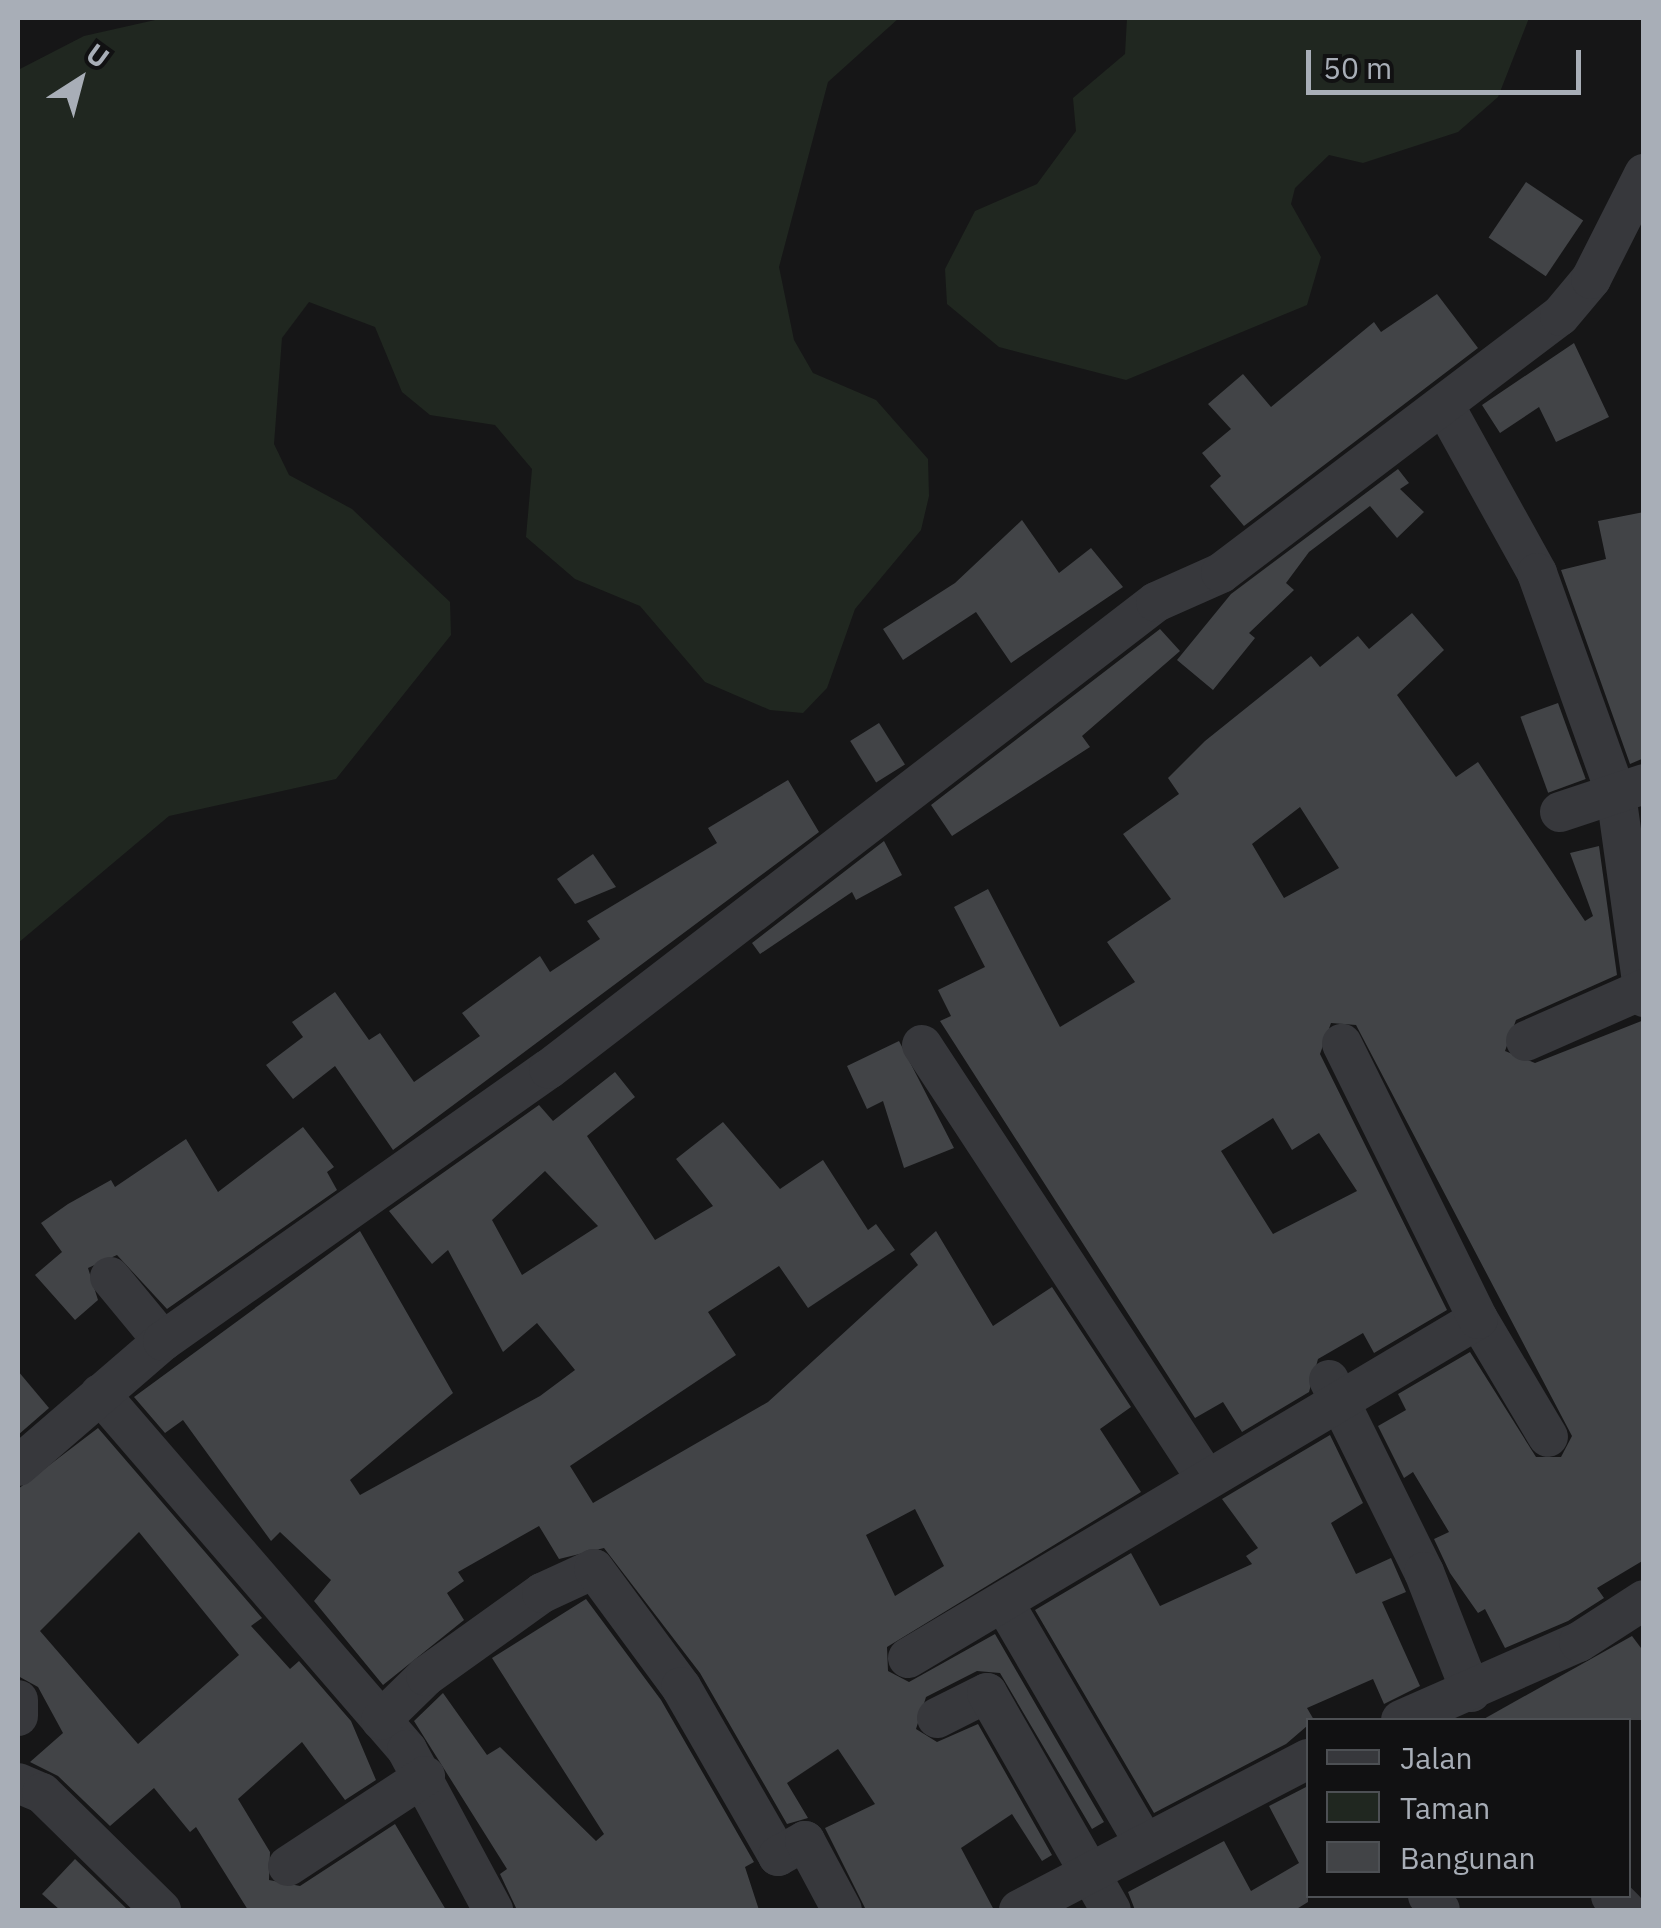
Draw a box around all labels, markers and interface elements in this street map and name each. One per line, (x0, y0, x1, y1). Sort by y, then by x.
north arrow (30, 30, 130, 130)
scale bar (1311, 30, 1586, 92)
text: U (79, 35, 117, 76)
text: 50 m (1323, 48, 1392, 87)
legend (1306, 1718, 1631, 1898)
text: Jalan (1400, 1738, 1473, 1777)
text: Taman (1400, 1788, 1490, 1827)
text: Bangunan (1400, 1838, 1536, 1877)

